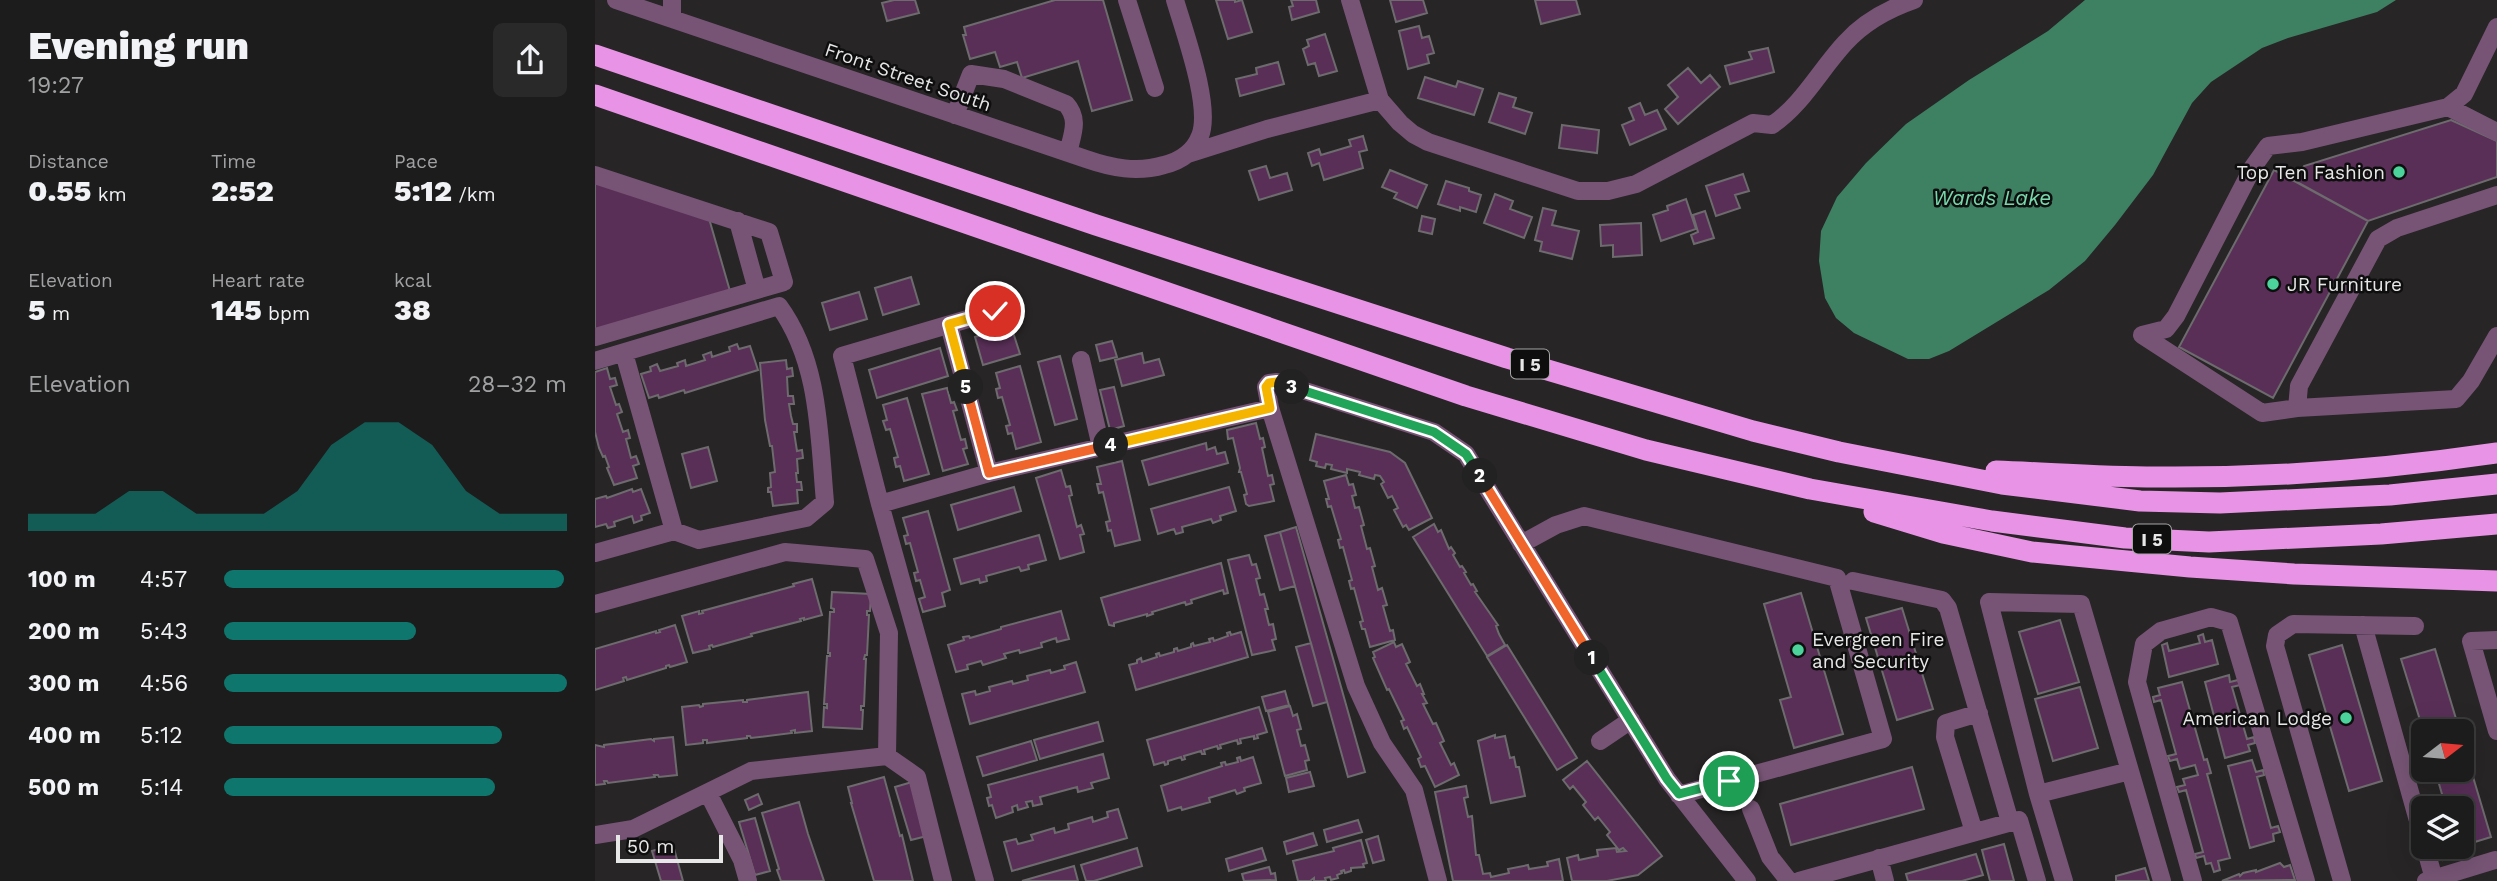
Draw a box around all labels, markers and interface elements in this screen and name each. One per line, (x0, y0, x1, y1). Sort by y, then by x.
button: share (493, 23, 567, 97)
text: Evening run (28, 24, 249, 68)
street label: Front Street South (822, 38, 994, 116)
text: 19:27 (28, 72, 84, 99)
text: Distance (28, 150, 109, 173)
text: Time (211, 150, 256, 173)
text: Pace (394, 150, 438, 173)
place label: Top Ten Fashion (2236, 161, 2385, 184)
marker: Top Ten Fashion (2391, 164, 2407, 180)
text: 0.55 (28, 173, 91, 208)
text: 2:52 (211, 173, 274, 208)
text: 5:12 (394, 173, 452, 208)
text: km (91, 183, 127, 206)
text: /km (452, 183, 496, 206)
water label: Wards Lake (1933, 185, 2051, 210)
text: Elevation (28, 269, 113, 292)
text: Heart rate (211, 269, 305, 292)
text: kcal (394, 269, 432, 292)
place label: JR Furniture (2287, 273, 2402, 296)
marker: JR Furniture (2265, 276, 2281, 292)
pin (965, 281, 1025, 341)
text: 5 (28, 292, 46, 327)
text: 145 (211, 292, 262, 327)
text: 38 (394, 292, 431, 327)
icon: check (976, 292, 1014, 330)
text: m (46, 302, 70, 325)
text: bpm (262, 302, 310, 325)
road number: I 5 (1511, 350, 1549, 378)
pin: 5 (949, 370, 983, 404)
pin: 3 (1275, 370, 1309, 404)
text: Elevation (28, 371, 131, 398)
text: 28–32 m (468, 371, 567, 398)
text: 5 (960, 375, 971, 398)
text: 3 (1286, 375, 1297, 398)
pin: 4 (1093, 428, 1129, 462)
text: 4 (1104, 433, 1117, 456)
pin: 2 (1463, 458, 1498, 494)
text: 2 (1474, 464, 1485, 487)
road number: I 5 (2133, 524, 2171, 554)
text: 100 m (28, 566, 96, 593)
text: 4:57 (140, 566, 187, 593)
text: 200 m (28, 618, 100, 645)
text: 5:43 (140, 618, 188, 645)
place label: Evergreen Fire and Security (1812, 628, 1944, 673)
pin: 1 (1574, 640, 1609, 676)
marker: Evergreen Fire and Security (1790, 642, 1806, 658)
text: 1 (1587, 646, 1596, 669)
text: 300 m (28, 670, 99, 697)
text: 4:56 (140, 670, 188, 697)
place label: American Lodge (2182, 707, 2332, 730)
marker: American Lodge (2338, 710, 2354, 726)
north arrow (2411, 719, 2475, 782)
map controls (2411, 719, 2474, 859)
text: 400 m (28, 722, 101, 749)
text: 5:12 (140, 722, 183, 749)
pin (1699, 751, 1759, 811)
icon: arrive (1710, 762, 1748, 800)
text: 500 m (28, 774, 99, 801)
text: 5:14 (140, 774, 183, 801)
button: layers (2411, 796, 2474, 859)
scale bar (616, 832, 723, 864)
text: 50 m (627, 835, 674, 858)

